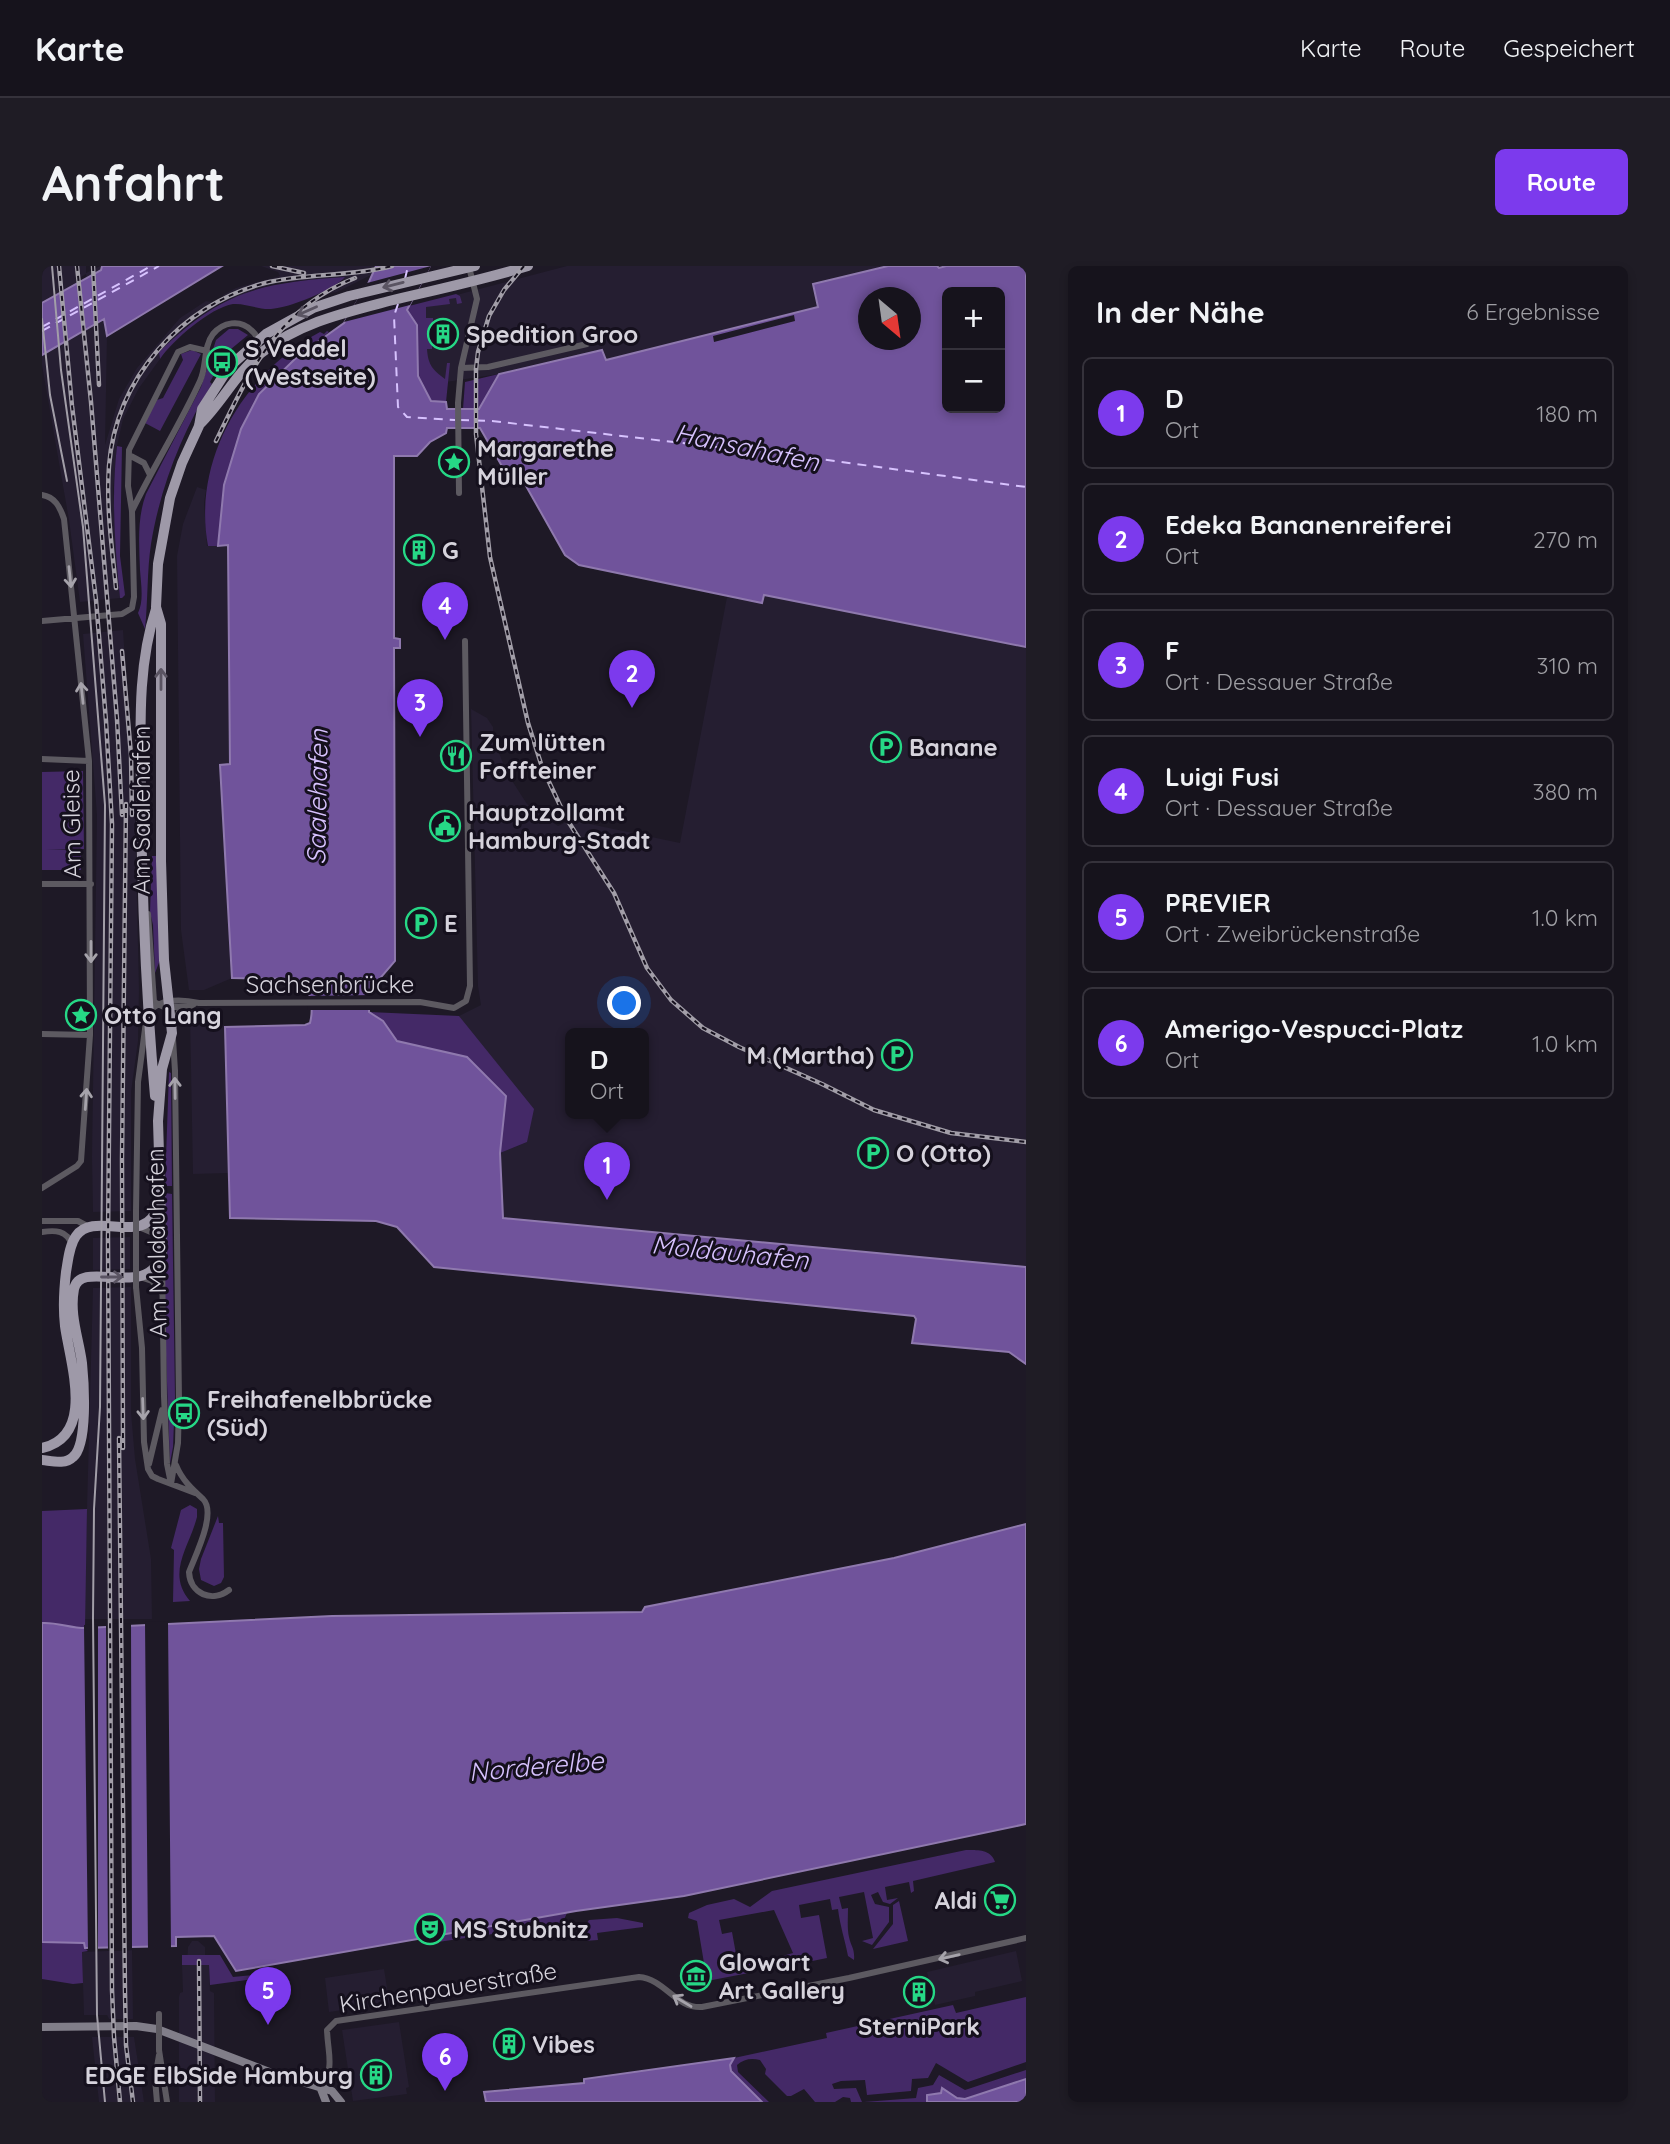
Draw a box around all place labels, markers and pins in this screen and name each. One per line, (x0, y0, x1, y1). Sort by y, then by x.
building icon: Spedition Groo (426, 317, 460, 351)
place label: Spedition Groo (466, 319, 638, 349)
place label: S Veddel (Westseite) (245, 333, 376, 391)
bus stop icon: S Veddel (Westseite) (205, 345, 239, 379)
place label: Margarethe Müller (477, 433, 614, 491)
place icon: Margarethe Müller (437, 445, 471, 479)
building icon: G (402, 533, 436, 567)
place label: G (442, 535, 459, 565)
pin: 4 (422, 582, 468, 640)
pin: 2 (609, 650, 655, 708)
pin: 3 (397, 679, 443, 737)
place label: Zum lütten Foffteiner (479, 727, 606, 785)
parking icon: Banane (869, 730, 903, 764)
place label: Banane (909, 732, 998, 762)
restaurant icon: Zum lütten Foffteiner (439, 739, 473, 773)
place label: Hauptzollamt Hamburg-Stadt (468, 797, 651, 855)
public building icon: Hauptzollamt Hamburg-Stadt (428, 809, 462, 843)
parking icon: E (404, 906, 438, 940)
place label: E (444, 908, 458, 938)
place icon: Otto Lang (64, 998, 98, 1032)
place label: Otto Lang (104, 1000, 222, 1030)
parking icon: M (Martha) (880, 1038, 914, 1072)
place label: M (Martha) (746, 1040, 874, 1070)
parking icon: O (Otto) (856, 1136, 890, 1170)
place label: O (Otto) (896, 1138, 991, 1168)
pin: 1 (584, 1142, 630, 1200)
place label: Freihafenelbbrücke (Süd) (207, 1384, 432, 1442)
bus stop icon: Freihafenelbbrücke (Süd) (167, 1396, 201, 1430)
supermarket icon: Aldi (983, 1883, 1017, 1917)
place label: Aldi (935, 1885, 977, 1915)
theatre icon: MS Stubnitz (413, 1912, 447, 1946)
place label: MS Stubnitz (453, 1914, 589, 1944)
place label: Glowart Art Gallery (719, 1947, 845, 2005)
museum icon: Glowart Art Gallery (679, 1959, 713, 1993)
pin: 5 (245, 1967, 291, 2025)
building icon: SterniPark (902, 1975, 936, 2009)
place label: SterniPark (858, 2011, 980, 2041)
building icon: Vibes (492, 2027, 526, 2061)
place label: Vibes (532, 2029, 595, 2059)
pin: 6 (422, 2033, 468, 2091)
building icon: EDGE ElbSide Hamburg (359, 2058, 393, 2092)
place label: EDGE ElbSide Hamburg (85, 2060, 353, 2090)

